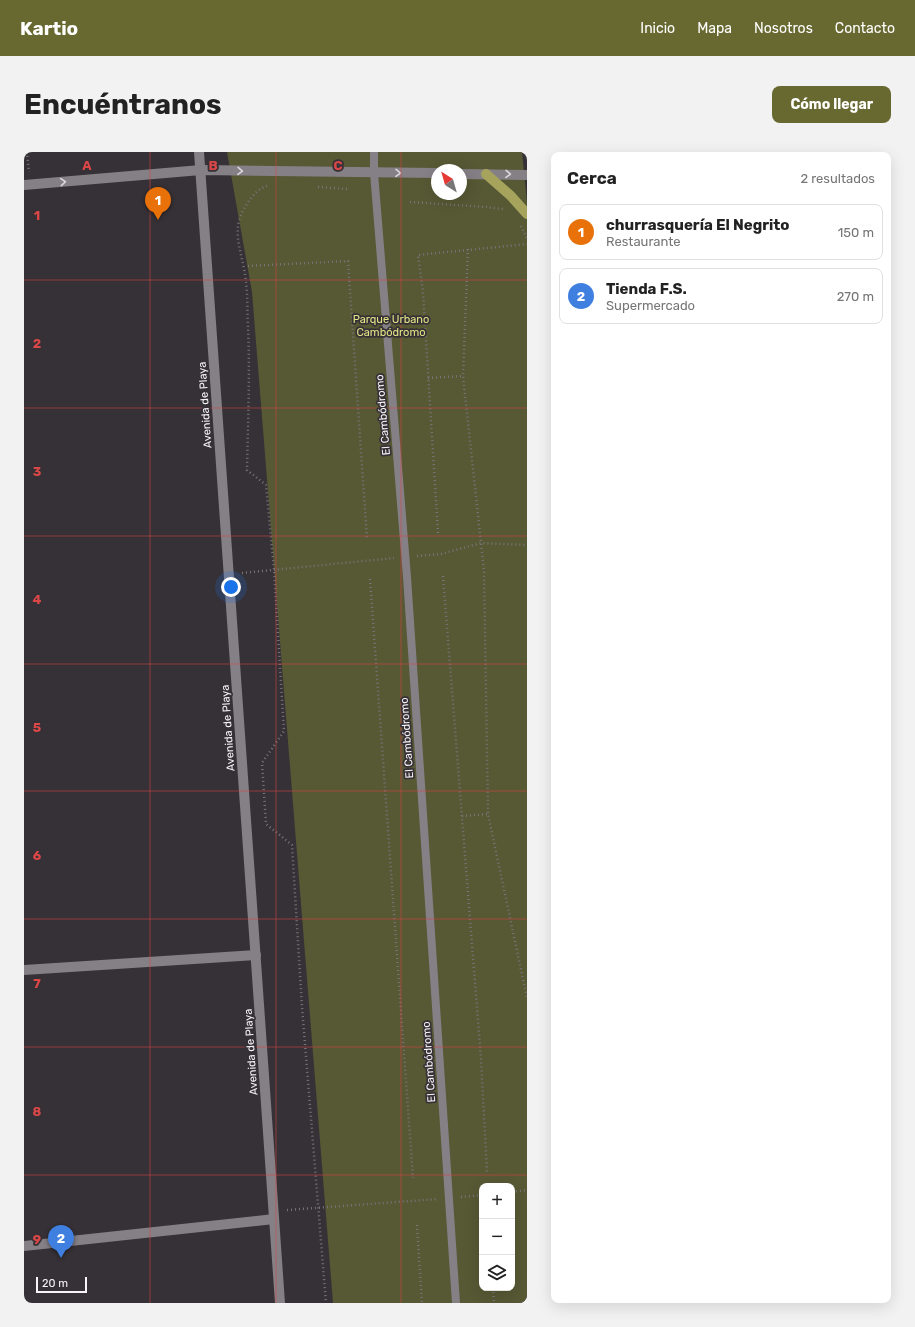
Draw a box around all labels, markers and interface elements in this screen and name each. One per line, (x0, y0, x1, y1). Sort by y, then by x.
text: Kartio (20, 17, 78, 40)
text: Inicio (640, 20, 675, 37)
text: Mapa (697, 20, 732, 37)
text: Nosotros (754, 20, 813, 37)
text: Contacto (835, 20, 895, 37)
button: Cómo llegar (772, 86, 891, 123)
text: Encuéntranos (24, 88, 222, 121)
text: A (82, 158, 92, 173)
text: B (208, 158, 218, 173)
text: C (333, 158, 343, 173)
north arrow (431, 164, 467, 200)
one-way arrow (237, 167, 243, 175)
text: Cerca (567, 168, 617, 188)
one-way arrow (395, 169, 401, 177)
one-way arrow (505, 170, 511, 178)
text: 2 resultados (800, 171, 875, 186)
one-way arrow (60, 178, 66, 187)
pin: 1 (145, 187, 171, 220)
text: 1 (34, 208, 40, 223)
text: churrasquería El Negrito (606, 216, 790, 234)
text: 1 (578, 225, 584, 240)
text: 150 m (838, 225, 874, 240)
text: Restaurante (606, 234, 681, 249)
text: Tienda F.S. (606, 280, 687, 298)
text: 2 (577, 289, 585, 304)
text: 270 m (837, 289, 874, 304)
text: Supermercado (606, 298, 695, 313)
park label: Parque Urbano Cambódromo (353, 313, 429, 339)
text: 2 (33, 336, 41, 351)
street label: Avenida de Playa (195, 361, 215, 449)
street label: El Cambódromo (373, 374, 393, 456)
text: 3 (33, 464, 42, 479)
your location (221, 577, 241, 597)
text: 4 (33, 592, 42, 607)
street label: Avenida de Playa (218, 684, 238, 772)
street label: El Cambódromo (398, 697, 416, 779)
text: 5 (33, 720, 41, 735)
text: 6 (33, 848, 42, 863)
text: 7 (33, 976, 41, 991)
street label: Avenida de Playa (241, 1008, 261, 1096)
street label: El Cambódromo (420, 1021, 438, 1103)
text: 8 (33, 1104, 42, 1119)
map controls (479, 1183, 515, 1291)
button: + (479, 1183, 515, 1219)
button: − (479, 1219, 515, 1255)
pin: 2 (48, 1225, 74, 1258)
text: 9 (33, 1232, 41, 1247)
button: layers (479, 1255, 515, 1291)
scale bar (36, 1275, 87, 1294)
text: 20 m (42, 1277, 68, 1290)

